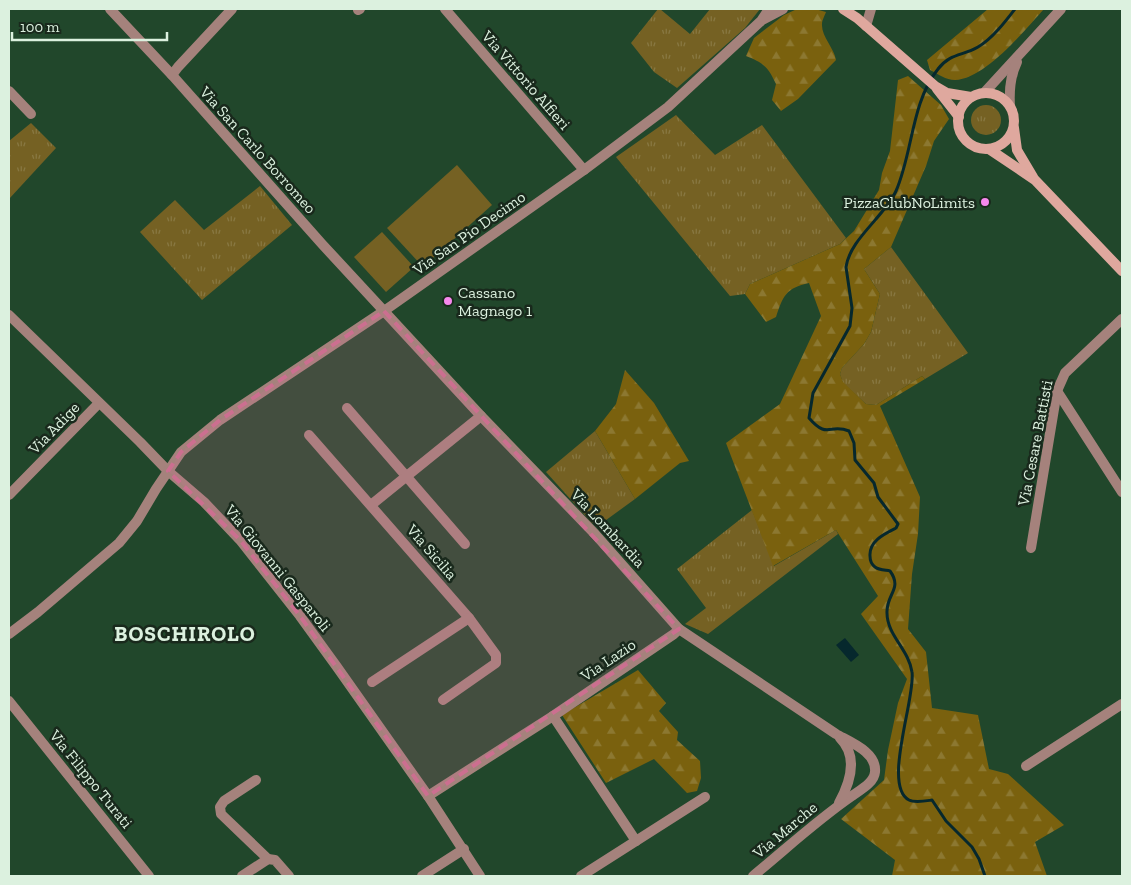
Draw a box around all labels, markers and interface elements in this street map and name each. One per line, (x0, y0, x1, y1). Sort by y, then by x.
scale bar (12, 10, 168, 42)
text: 100 m (20, 18, 59, 36)
street label: Via Vittorio Alfieri (477, 26, 574, 134)
street label: Via San Carlo Borromeo (195, 82, 320, 218)
street label: Via San Pio Decimo (408, 187, 529, 280)
place label: PizzaClubNoLimits (843, 193, 975, 212)
marker: PizzaClubNoLimits (979, 196, 991, 208)
place label: Cassano Magnago 1 (458, 283, 532, 320)
marker: Cassano Magnago 1 (442, 295, 454, 307)
street label: Via Cesare Battisti (1013, 378, 1057, 508)
street label: Via Adige (24, 398, 83, 459)
street label: Via Lombardia (566, 484, 649, 571)
street label: Via Giovanni Gasparoli (220, 500, 335, 636)
street label: Via Sicilia (402, 520, 461, 584)
district label: BOSCHIROLO (114, 621, 256, 646)
street label: Via Lazio (576, 635, 639, 686)
street label: Via Filippo Turati (45, 725, 137, 832)
street label: Via Marche (748, 798, 821, 863)

